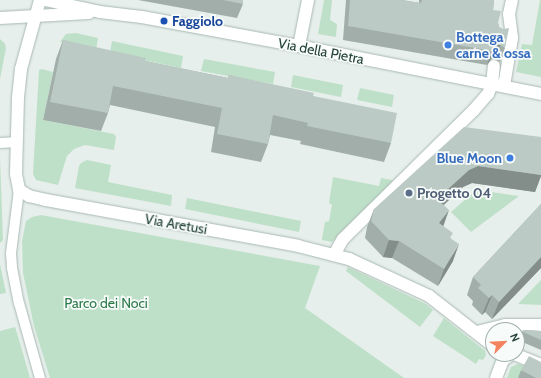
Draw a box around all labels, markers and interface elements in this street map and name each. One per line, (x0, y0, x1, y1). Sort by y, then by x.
place label: Faggiolo (172, 13, 223, 29)
marker: Faggiolo (159, 16, 169, 26)
place label: Bottega carne & ossa (456, 29, 531, 62)
street label: Via della Pietra (277, 34, 365, 68)
marker: Bottega carne & ossa (443, 40, 453, 50)
place label: Blue Moon (436, 150, 502, 166)
marker: Blue Moon (505, 153, 515, 163)
place label: Progetto 04 (417, 185, 491, 201)
marker: Progetto 04 (404, 188, 414, 198)
street label: Via Aretusi (144, 210, 208, 238)
park label: Parco dei Noci (64, 295, 148, 311)
north arrow (485, 322, 525, 362)
text: N (507, 331, 523, 344)

